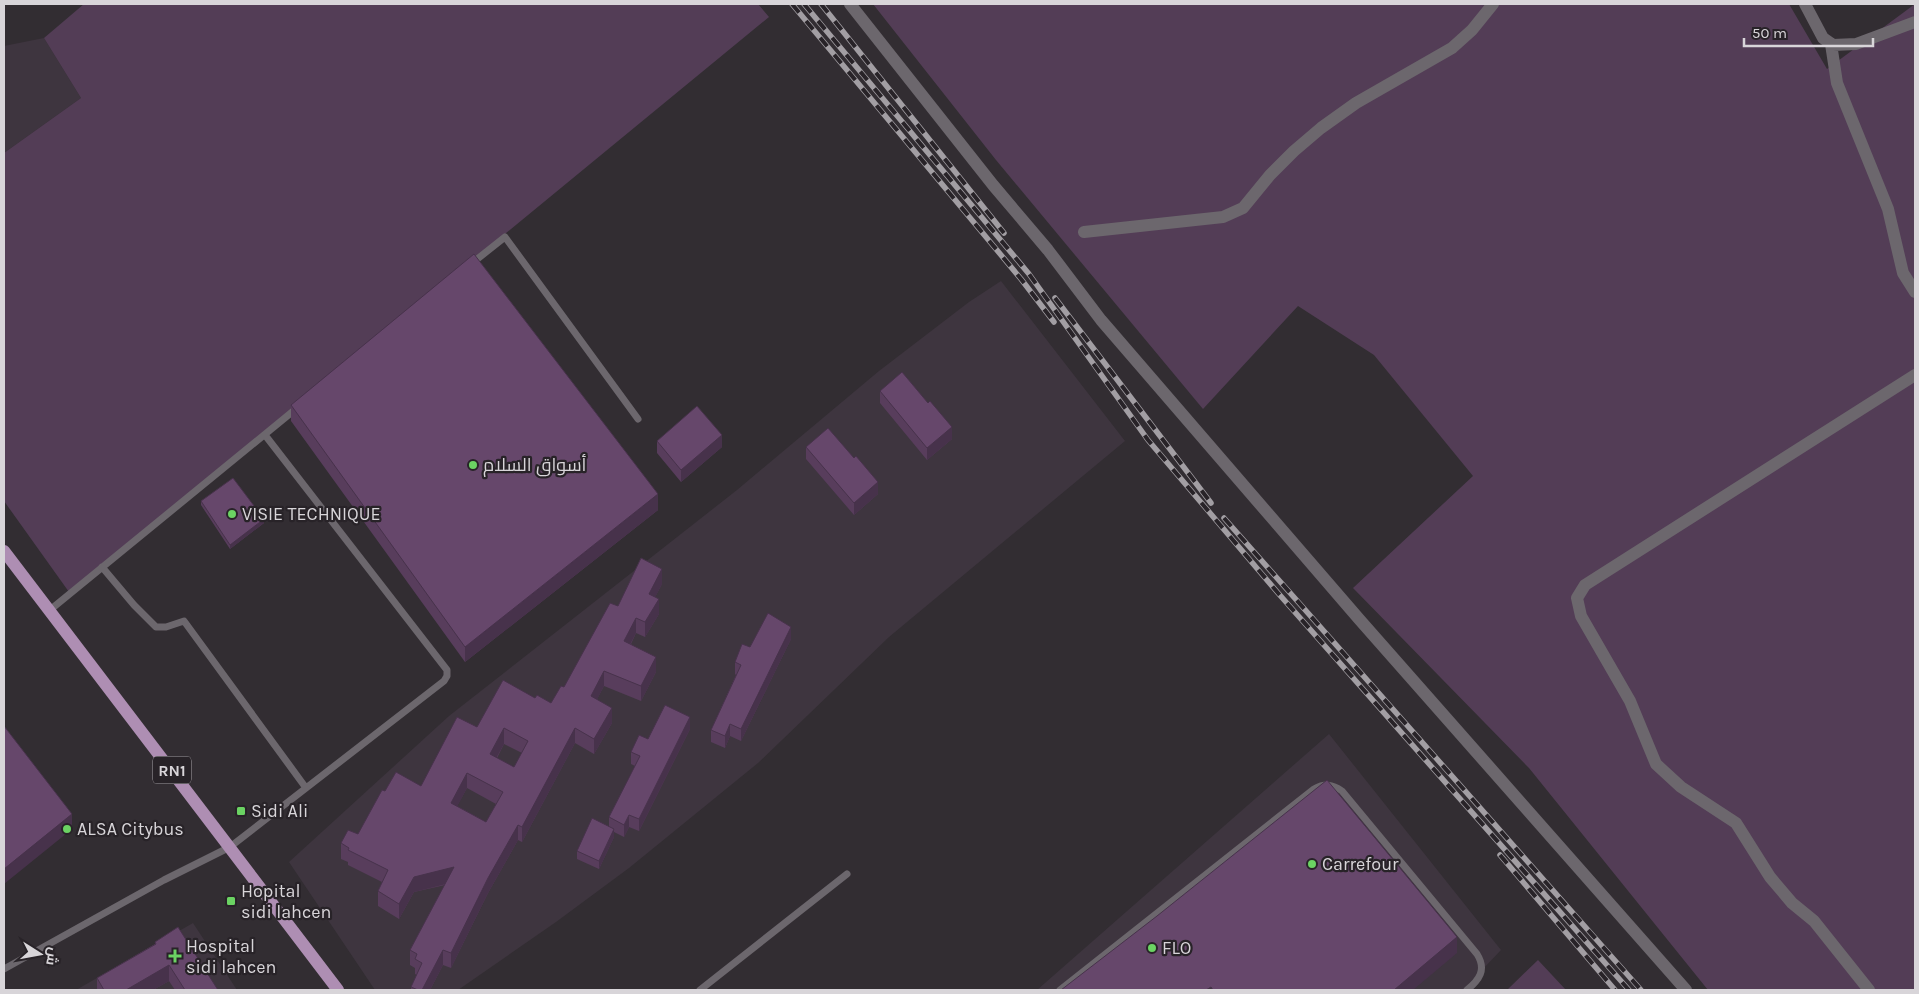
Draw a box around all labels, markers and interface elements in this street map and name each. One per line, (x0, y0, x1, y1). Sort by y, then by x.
scale bar (1744, 15, 1873, 47)
text: 50 m (1752, 24, 1787, 42)
place label: أسواق السلام (483, 454, 587, 477)
marker: أسواق السلام (467, 459, 479, 471)
place label: VISIE TECHNIQUE (242, 503, 381, 525)
marker: VISIE TECHNIQUE (226, 508, 238, 520)
road number: RN1 (153, 756, 191, 784)
place label: Sidi Ali (251, 800, 308, 822)
marker: Sidi Ali (235, 805, 247, 817)
place label: ALSA Citybus (77, 818, 184, 840)
marker: ALSA Citybus (61, 823, 73, 835)
place label: Carrefour (1322, 853, 1399, 875)
marker: Carrefour (1306, 858, 1318, 870)
place label: Hopital sidi lahcen (241, 880, 331, 923)
marker: Hopital sidi lahcen (225, 895, 237, 907)
north arrow (15, 929, 65, 979)
place label: Hospital sidi lahcen (186, 935, 276, 978)
place label: FLO (1162, 937, 1191, 959)
marker: FLO (1146, 942, 1158, 954)
text: ش (42, 946, 62, 967)
marker: Hospital sidi lahcen (168, 949, 182, 963)

